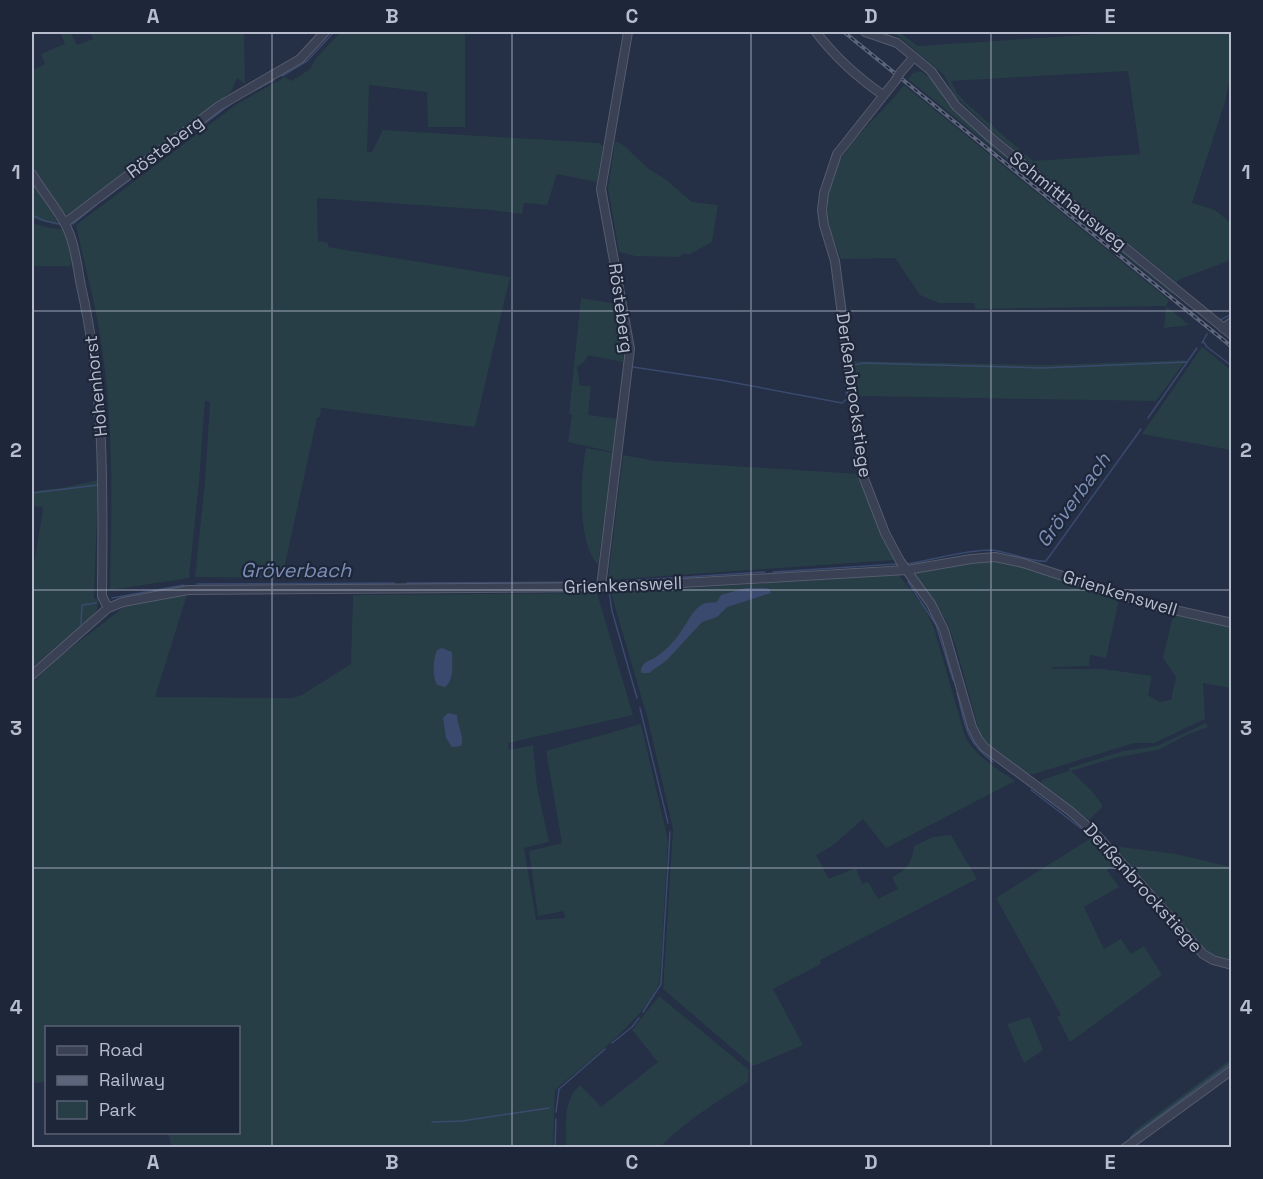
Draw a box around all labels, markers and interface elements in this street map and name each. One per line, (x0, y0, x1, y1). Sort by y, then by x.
text: A (147, 3, 160, 29)
text: B (385, 3, 399, 29)
text: C (626, 3, 639, 29)
text: D (864, 3, 878, 29)
text: E (1104, 3, 1116, 29)
street label: Rösteberg (122, 110, 208, 183)
street label: Schmitthausweg (1005, 146, 1132, 255)
text: 1 (11, 159, 21, 185)
text: 1 (1241, 159, 1251, 185)
street label: Rösteberg (604, 261, 639, 354)
street label: Derßenbrockstiege (832, 311, 877, 479)
street label: Hohenhorst (79, 334, 112, 438)
text: 2 (10, 437, 22, 463)
text: 2 (1240, 437, 1252, 463)
water label: Gröverbach (1030, 447, 1116, 552)
water label: Gröverbach (241, 557, 352, 583)
street label: Grienkenswell (1060, 564, 1180, 621)
street label: Grienkenswell (563, 571, 683, 598)
text: 3 (10, 715, 22, 741)
text: 3 (1240, 715, 1252, 741)
street label: Derßenbrockstiege (1079, 818, 1208, 957)
text: 4 (10, 994, 23, 1020)
text: 4 (1240, 994, 1253, 1020)
legend (45, 1026, 240, 1134)
text: Road (99, 1038, 143, 1061)
text: Railway (99, 1068, 165, 1091)
text: Park (99, 1098, 137, 1121)
text: A (147, 1149, 160, 1175)
text: B (385, 1149, 399, 1175)
text: C (626, 1149, 639, 1175)
text: D (864, 1149, 878, 1175)
text: E (1104, 1149, 1116, 1175)

